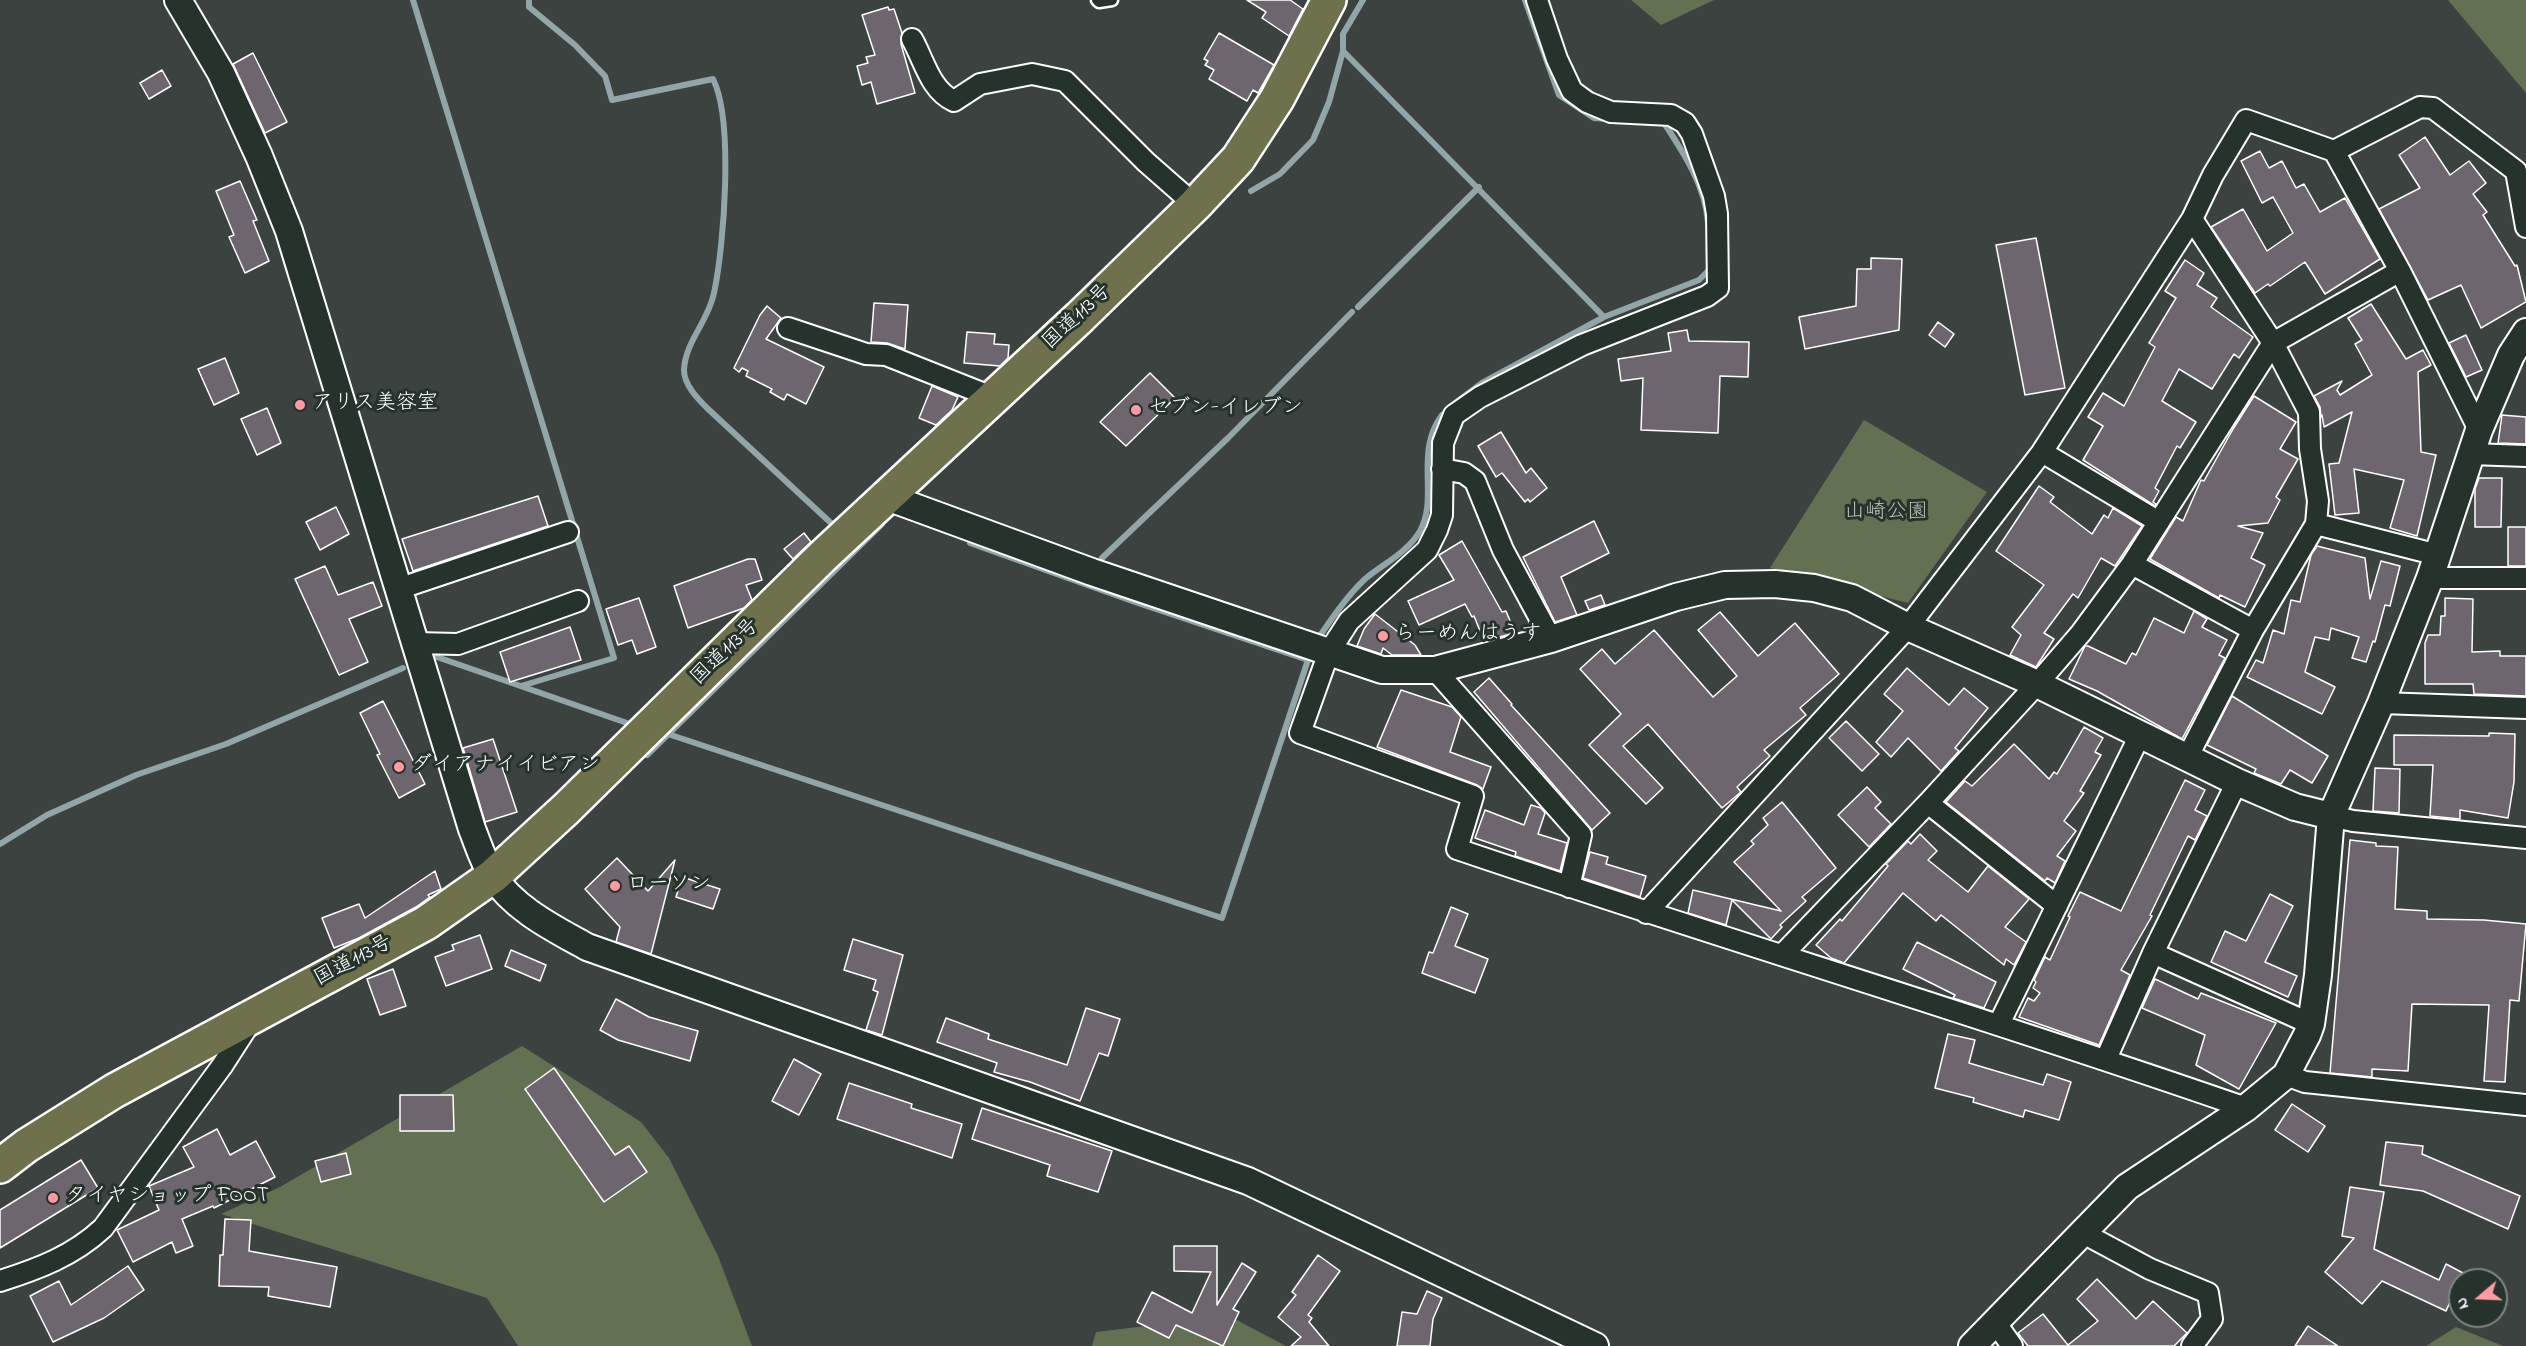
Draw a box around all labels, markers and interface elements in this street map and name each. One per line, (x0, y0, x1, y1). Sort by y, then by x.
street label: 国道113号 (1038, 280, 1118, 356)
place label: アリス美容室 (312, 392, 438, 418)
place label: セブン-イレブン (1148, 397, 1303, 423)
marker: アリス美容室 (293, 398, 307, 412)
marker: セブン-イレブン (1129, 403, 1143, 417)
park label: 山崎公園 (1844, 501, 1928, 527)
street label: 国道113号 (687, 614, 765, 692)
place label: らーめんはうす (1395, 623, 1542, 649)
marker: らーめんはうす (1376, 629, 1390, 643)
place label: ダイアナイイビアン (411, 754, 600, 780)
marker: ダイアナイイビアン (392, 760, 406, 774)
place label: ローソン (627, 873, 711, 899)
marker: ローソン (608, 879, 622, 893)
street label: 国道113号 (311, 931, 397, 993)
place label: タイヤショップ FOOT (65, 1185, 269, 1211)
marker: タイヤショップ FOOT (46, 1191, 60, 1205)
north arrow (2448, 1268, 2508, 1328)
text: N (2450, 1294, 2476, 1312)

